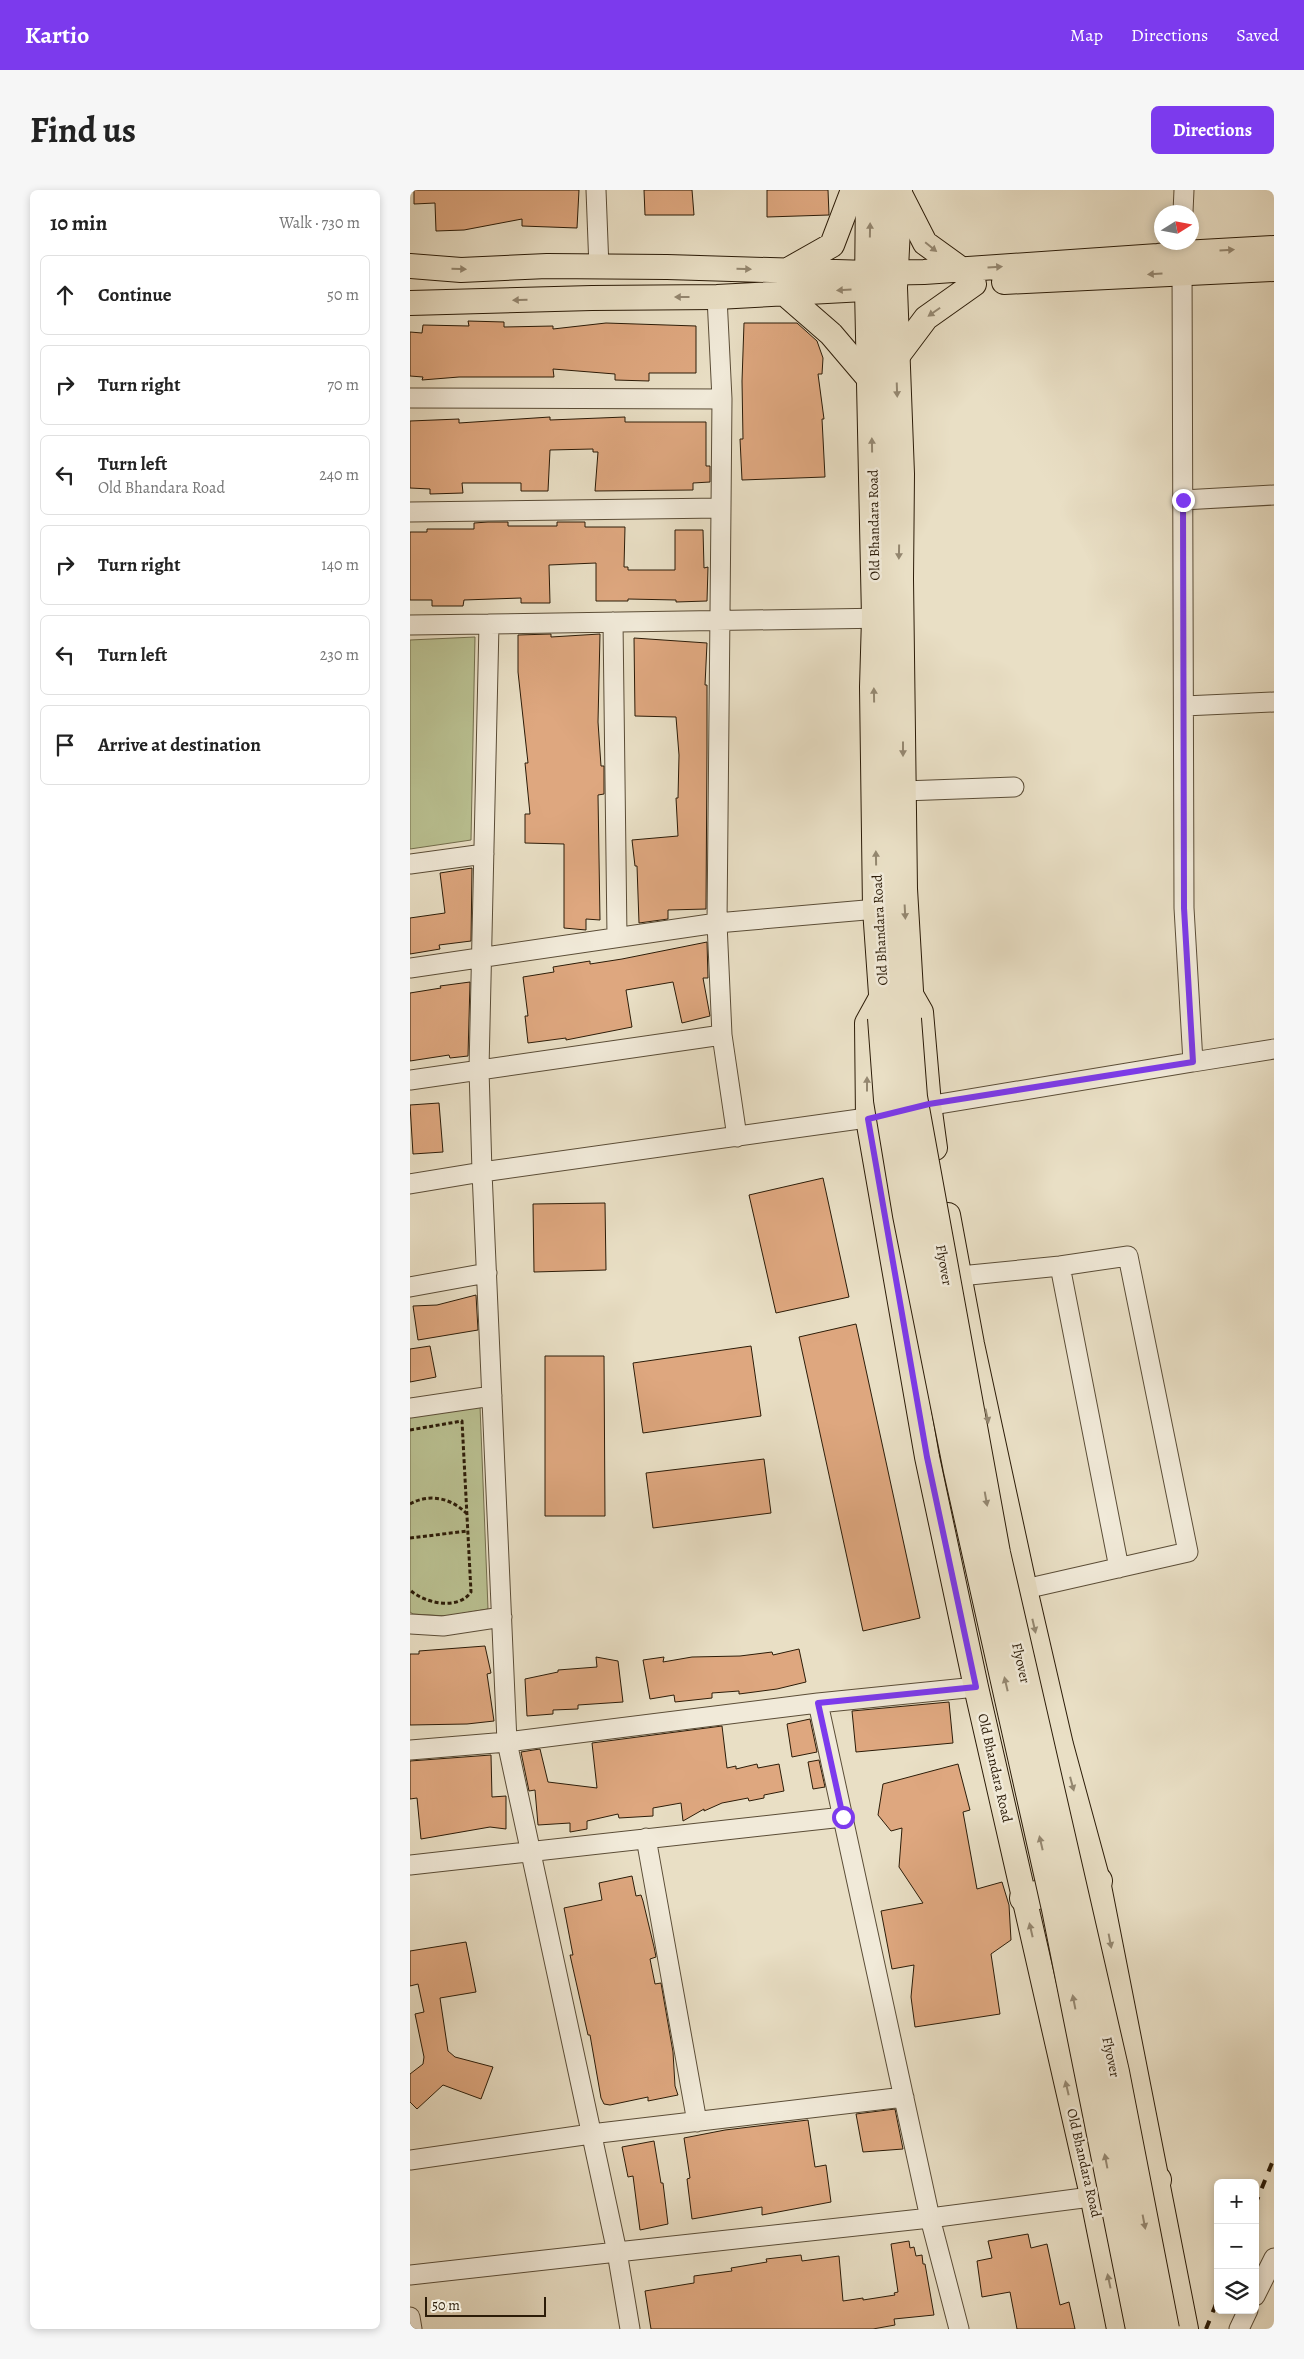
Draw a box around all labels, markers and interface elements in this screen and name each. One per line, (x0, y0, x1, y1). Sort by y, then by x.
text: Kartio (25, 19, 89, 51)
text: Map (1070, 23, 1103, 47)
text: Directions (1131, 23, 1208, 47)
text: Saved (1236, 23, 1279, 47)
text: Find us (30, 106, 136, 154)
button: Directions (1151, 106, 1274, 154)
north arrow (1154, 205, 1199, 250)
text: 10 min (50, 209, 107, 237)
text: Walk · 730 m (279, 212, 360, 234)
one-way arrow (866, 222, 874, 238)
one-way arrow (924, 241, 937, 252)
one-way arrow (1219, 246, 1235, 254)
one-way arrow (987, 262, 1003, 270)
one-way arrow (451, 265, 467, 273)
one-way arrow (736, 266, 752, 274)
one-way arrow (1147, 271, 1163, 279)
icon: ahead (51, 281, 79, 309)
text: Continue (98, 282, 172, 308)
text: 50 m (327, 284, 359, 306)
one-way arrow (836, 287, 852, 295)
one-way arrow (674, 293, 690, 301)
one-way arrow (511, 296, 527, 304)
one-way arrow (927, 307, 941, 317)
icon: right (51, 371, 79, 399)
text: Turn right (98, 372, 180, 398)
text: 70 m (327, 374, 359, 396)
one-way arrow (894, 382, 902, 398)
one-way arrow (868, 437, 876, 453)
text: Turn left (98, 451, 167, 477)
icon: left (51, 461, 79, 489)
text: 240 m (319, 464, 359, 486)
street label: Old Bhandara Road (864, 469, 884, 581)
text: Old Bhandara Road (98, 477, 225, 499)
route end (1172, 489, 1195, 512)
one-way arrow (895, 544, 903, 560)
icon: right (51, 551, 79, 579)
text: Turn right (98, 552, 180, 578)
text: 140 m (321, 554, 359, 576)
icon: left (51, 641, 79, 669)
text: Turn left (98, 642, 167, 668)
text: 230 m (320, 644, 359, 666)
one-way arrow (870, 687, 878, 703)
icon: arrive (51, 731, 79, 759)
text: Arrive at destination (98, 732, 261, 758)
one-way arrow (899, 742, 907, 758)
one-way arrow (872, 849, 880, 865)
street label: Old Bhandara Road (868, 874, 892, 986)
one-way arrow (901, 904, 909, 920)
one-way arrow (863, 1076, 871, 1092)
street label: Flyover (931, 1243, 957, 1287)
one-way arrow (984, 1408, 992, 1424)
one-way arrow (983, 1491, 991, 1507)
one-way arrow (1030, 1618, 1038, 1633)
street label: Flyover (1007, 1641, 1035, 1686)
one-way arrow (1002, 1677, 1010, 1692)
street label: Old Bhandara Road (973, 1712, 1017, 1825)
one-way arrow (1068, 1776, 1076, 1791)
route start (832, 1806, 855, 1829)
one-way arrow (1037, 1835, 1045, 1850)
one-way arrow (1027, 1922, 1035, 1937)
one-way arrow (1106, 1934, 1114, 1949)
one-way arrow (1070, 1993, 1078, 2009)
street label: Flyover (1097, 2035, 1125, 2080)
one-way arrow (1063, 2081, 1071, 2096)
street label: Old Bhandara Road (1062, 2107, 1106, 2220)
one-way arrow (1102, 2154, 1110, 2169)
map controls (1214, 2179, 1259, 2314)
button: + (1214, 2179, 1259, 2224)
one-way arrow (1140, 2214, 1148, 2229)
button: − (1214, 2224, 1259, 2269)
button: layers (1214, 2269, 1259, 2314)
one-way arrow (1105, 2273, 1113, 2289)
scale bar (425, 2294, 546, 2317)
text: 50 m (432, 2296, 460, 2315)

